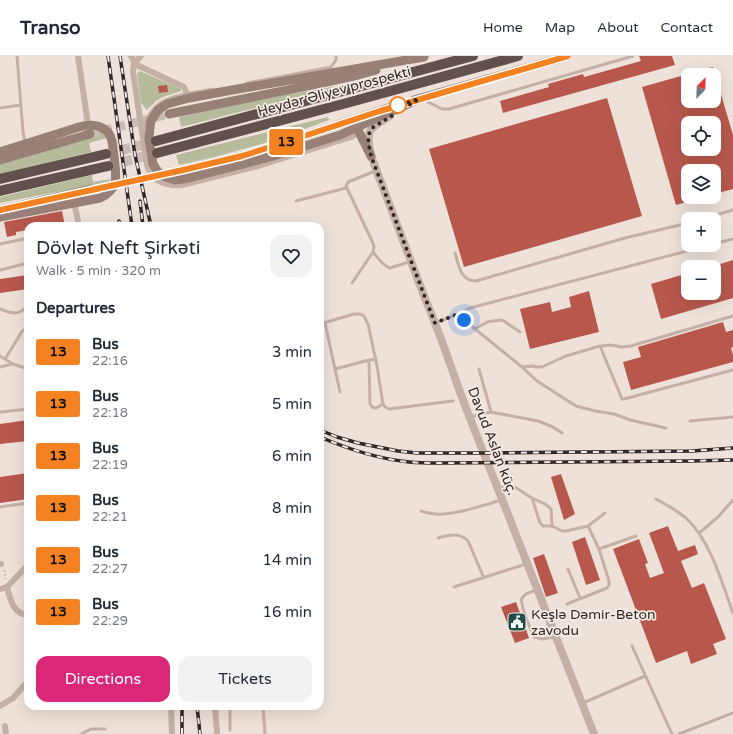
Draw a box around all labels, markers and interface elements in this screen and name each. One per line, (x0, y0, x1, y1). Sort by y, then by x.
text: Transo (20, 17, 81, 39)
text: Home (483, 19, 523, 36)
text: Map (545, 19, 575, 36)
text: About (597, 19, 639, 36)
text: Contact (661, 19, 713, 36)
street label: Heydər Əliyev prospekti (256, 63, 413, 120)
north arrow (681, 68, 721, 108)
map controls (681, 68, 721, 300)
unlabelled marker (389, 96, 407, 114)
button: locate (681, 116, 721, 156)
line badge: 13 (268, 129, 304, 155)
text: 13 (277, 133, 295, 150)
button: layers (681, 164, 721, 204)
button: + (681, 212, 721, 252)
button: heart (270, 235, 312, 277)
text: Dövlət Neft Şirkəti (36, 237, 200, 259)
button: − (681, 260, 721, 300)
text: Walk · 5 min · 320 m (36, 263, 161, 279)
text: Departures (36, 299, 115, 317)
your location (454, 310, 474, 330)
text: Bus (92, 335, 119, 353)
text: 13 (49, 343, 67, 360)
text: 3 min (272, 343, 312, 361)
text: 22:16 (92, 353, 128, 369)
street label: Davud Aslan küç. (464, 385, 521, 498)
text: Bus (92, 387, 119, 405)
text: 13 (49, 395, 67, 412)
text: 5 min (272, 395, 312, 413)
text: 22:18 (92, 405, 128, 421)
text: Bus (92, 439, 119, 457)
text: 13 (49, 447, 67, 464)
text: 6 min (272, 447, 312, 465)
text: 22:19 (92, 457, 128, 473)
text: Bus (92, 491, 119, 509)
text: 13 (49, 499, 67, 516)
text: 8 min (272, 499, 312, 517)
text: 22:21 (92, 509, 128, 525)
text: Bus (92, 543, 119, 561)
text: 13 (49, 551, 67, 568)
text: 14 min (263, 551, 312, 569)
text: 22:27 (92, 561, 128, 577)
text: Bus (92, 595, 119, 613)
text: 13 (49, 603, 67, 620)
text: 16 min (263, 603, 312, 621)
place label: Keşlə Dəmir-Beton zavodu (531, 606, 656, 639)
public building icon: Keşlə Dəmir-Beton zavodu (506, 611, 528, 633)
text: 22:29 (92, 613, 128, 629)
button: Directions (36, 656, 170, 702)
button: Tickets (178, 656, 312, 702)

